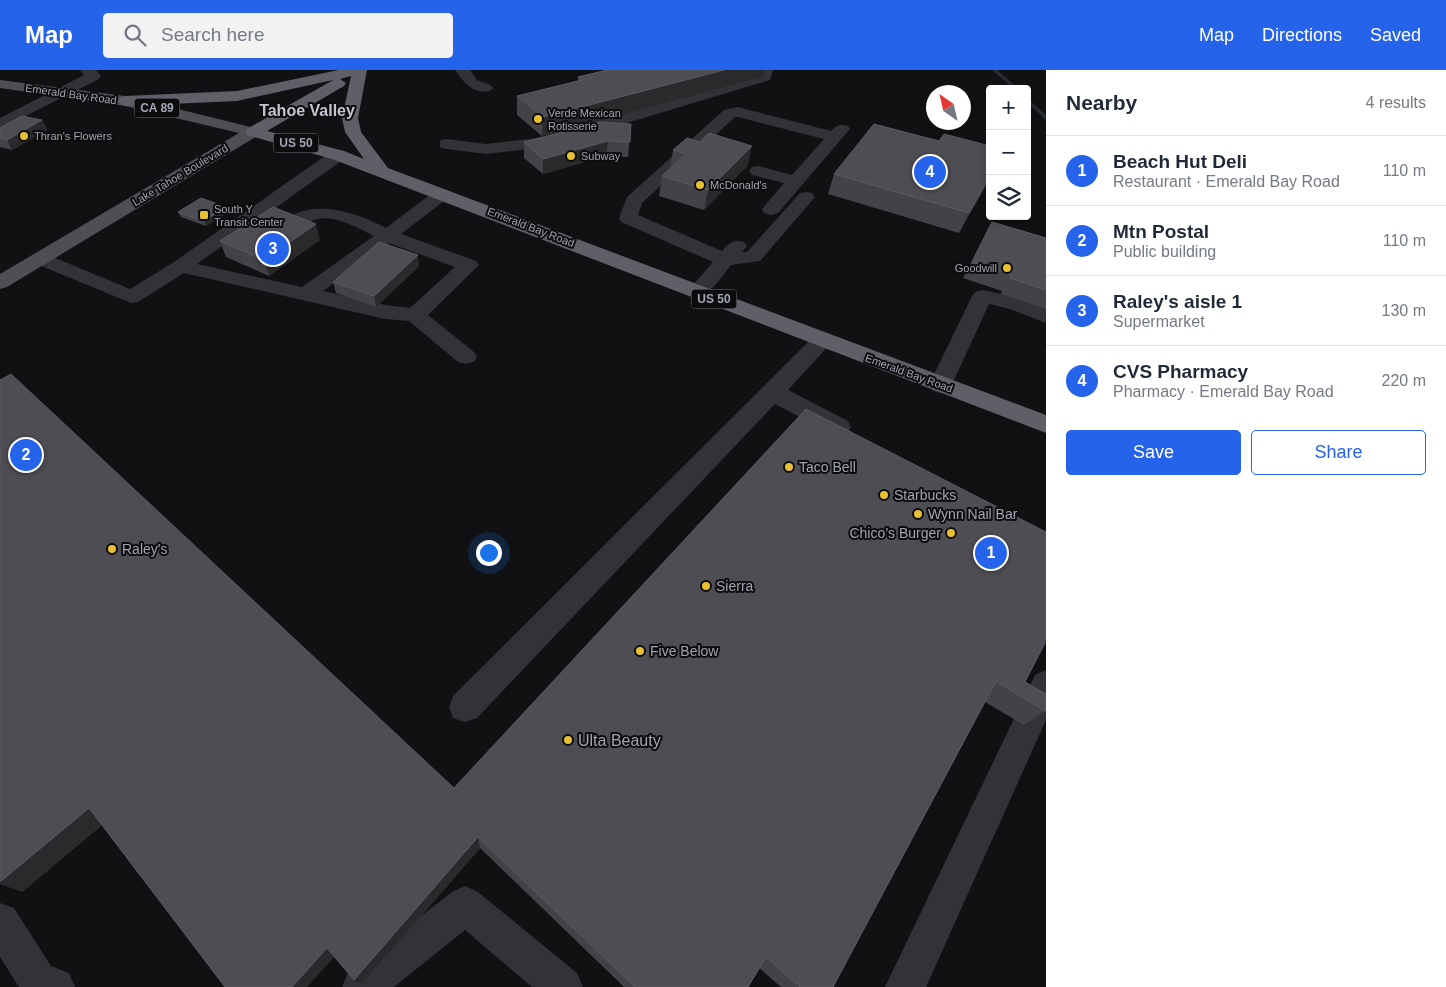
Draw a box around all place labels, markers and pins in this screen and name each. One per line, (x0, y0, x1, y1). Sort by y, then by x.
place label: Verde Mexican Rotisserie (548, 107, 621, 132)
marker: Verde Mexican Rotisserie (532, 113, 544, 125)
marker: Thran's Flowers (18, 130, 30, 142)
place label: Thran's Flowers (34, 130, 112, 142)
marker: Subway (565, 150, 577, 162)
place label: Subway (581, 150, 621, 162)
pin: 4 (914, 153, 946, 191)
marker: McDonald's (694, 179, 706, 191)
place label: McDonald's (710, 179, 768, 191)
place label: South Y Transit Center (214, 203, 284, 228)
marker: South Y Transit Center (198, 209, 210, 221)
pin: 3 (257, 230, 289, 268)
place label: Goodwill (955, 262, 997, 274)
marker: Goodwill (1001, 262, 1013, 274)
pin: 2 (10, 436, 42, 474)
place label: Taco Bell (799, 459, 856, 475)
marker: Taco Bell (783, 461, 795, 473)
place label: Starbucks (894, 487, 956, 503)
marker: Starbucks (878, 489, 890, 501)
place label: Wynn Nail Bar (928, 506, 1018, 522)
marker: Wynn Nail Bar (912, 508, 924, 520)
place label: Chico’s Burger (849, 525, 941, 541)
marker: Chico’s Burger (945, 527, 957, 539)
pin: 1 (975, 534, 1007, 572)
place label: Raley's (122, 541, 167, 557)
marker: Raley's (106, 543, 118, 555)
place label: Sierra (716, 578, 754, 594)
marker: Sierra (700, 580, 712, 592)
place label: Five Below (650, 643, 719, 659)
marker: Five Below (634, 645, 646, 657)
place label: Ulta Beauty (578, 732, 661, 749)
marker: Ulta Beauty (562, 734, 574, 746)

